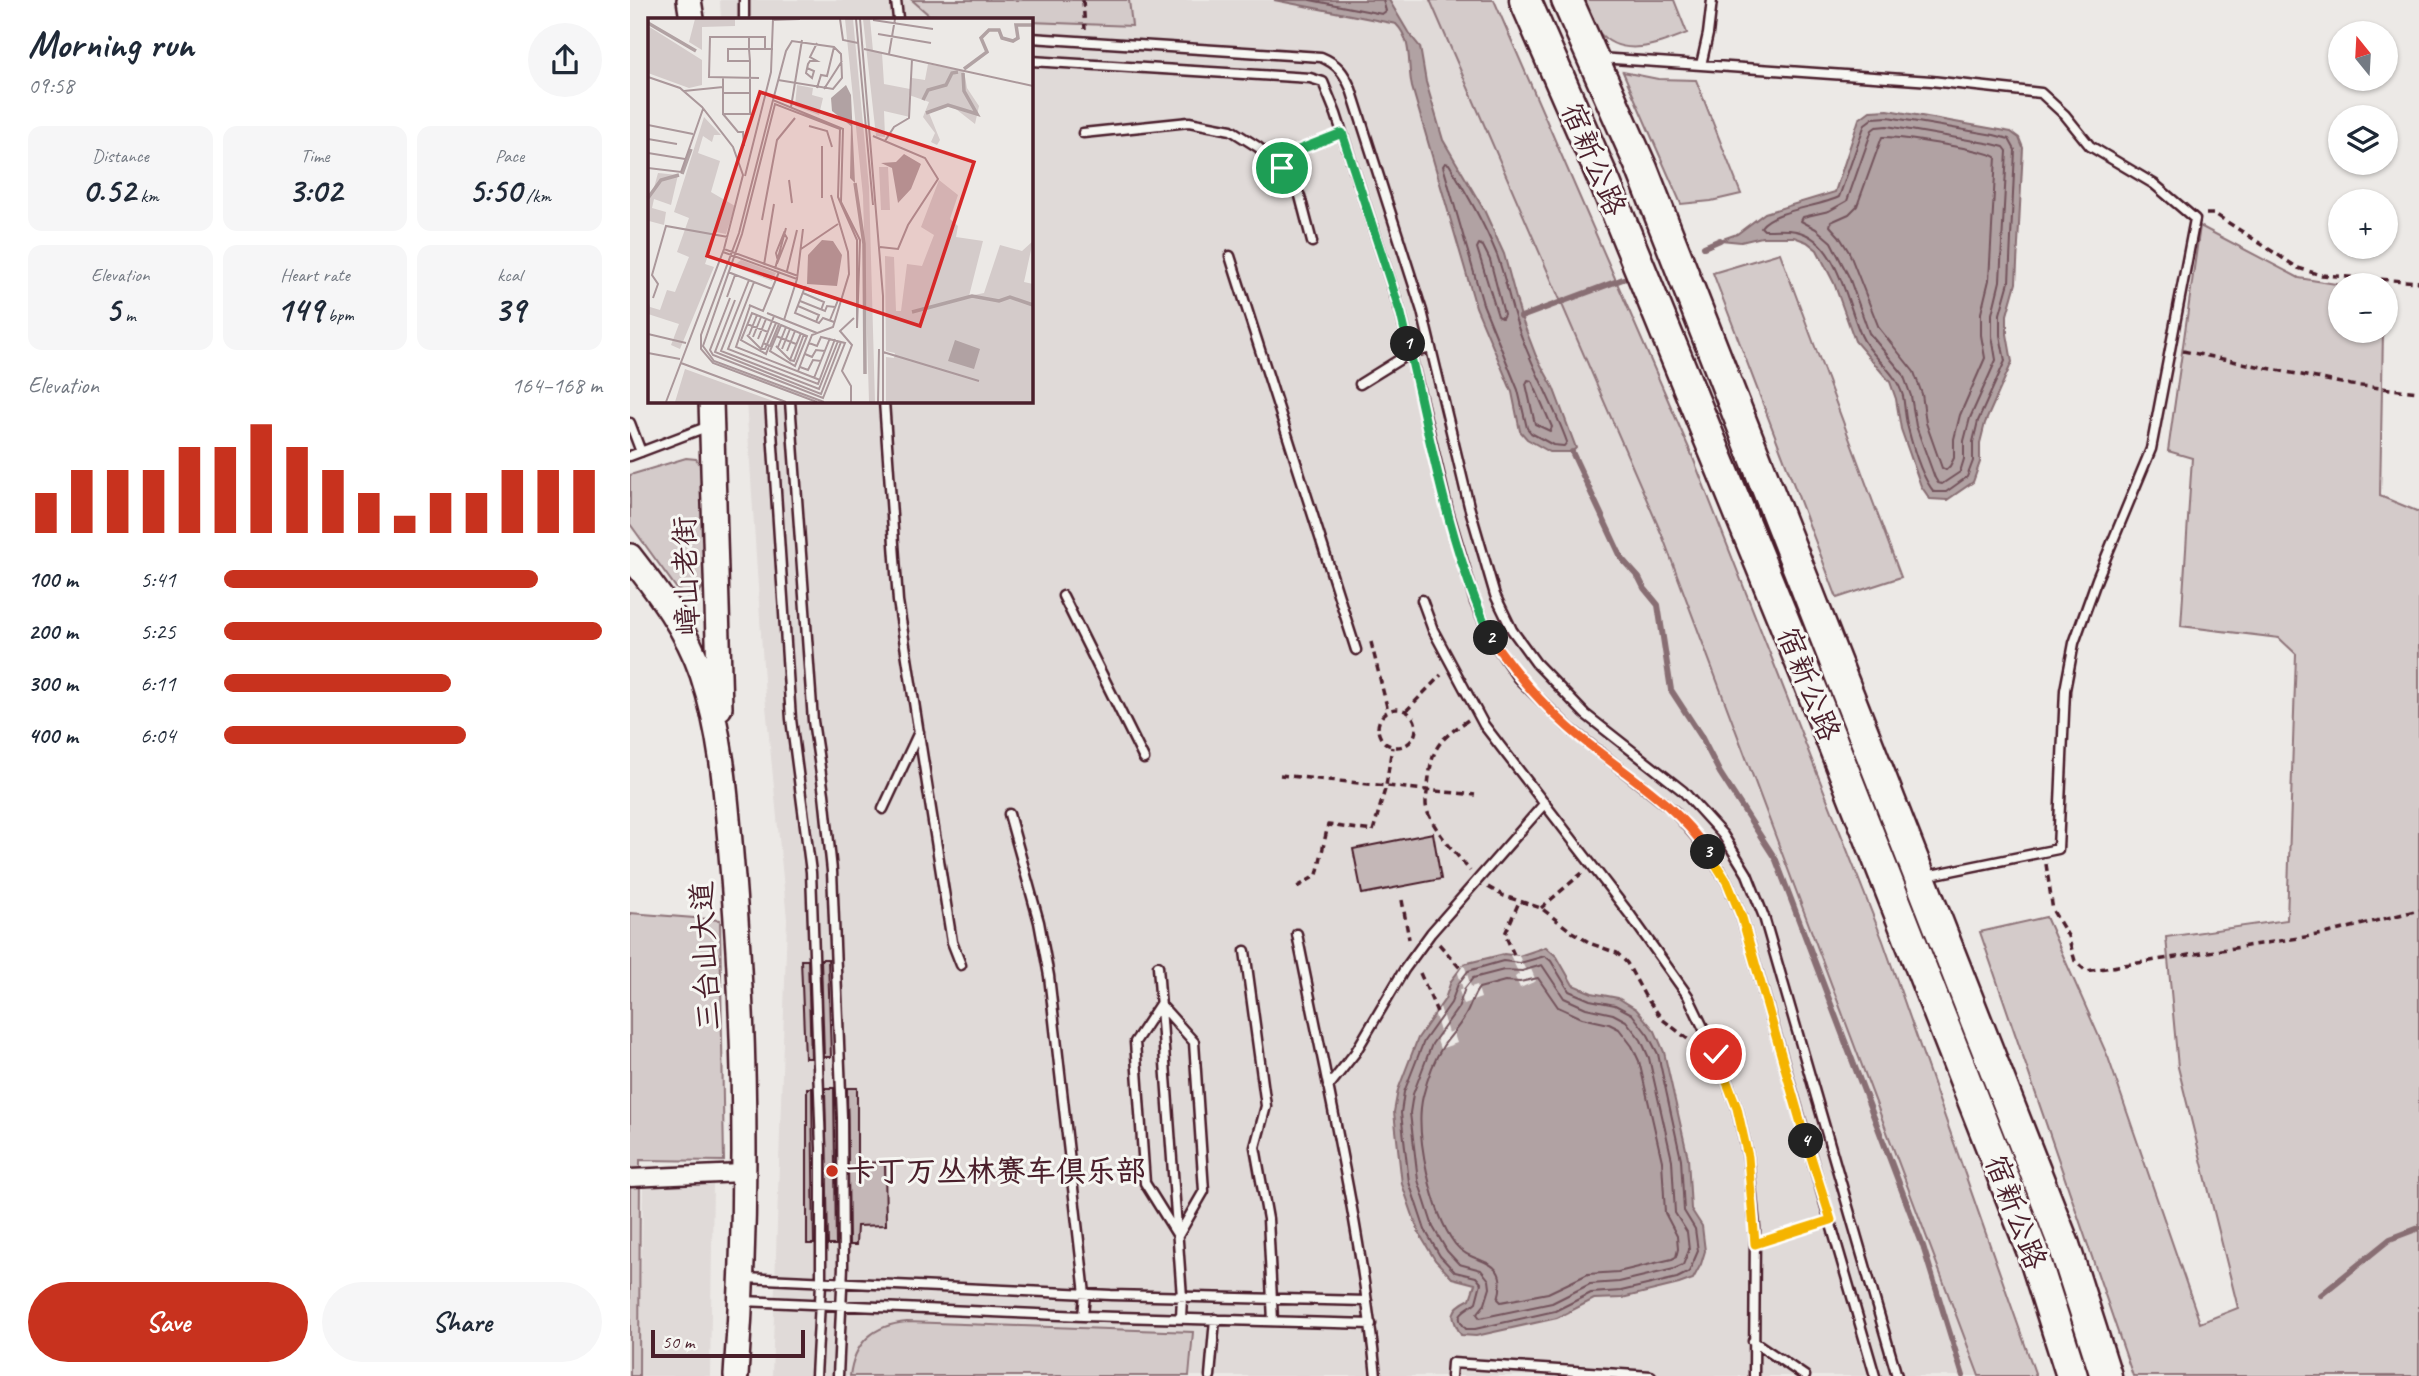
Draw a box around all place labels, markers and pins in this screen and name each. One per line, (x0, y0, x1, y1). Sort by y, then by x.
pin (1252, 138, 1312, 198)
pin: 1 (1390, 326, 1426, 362)
pin: 2 (1474, 620, 1508, 656)
pin: 3 (1690, 834, 1726, 870)
pin (1686, 1024, 1746, 1084)
pin: 4 (1788, 1124, 1824, 1158)
place label: 卡丁万丛林赛车俱乐部 (846, 1152, 1146, 1190)
marker: 卡丁万丛林赛车俱乐部 (824, 1163, 840, 1179)

